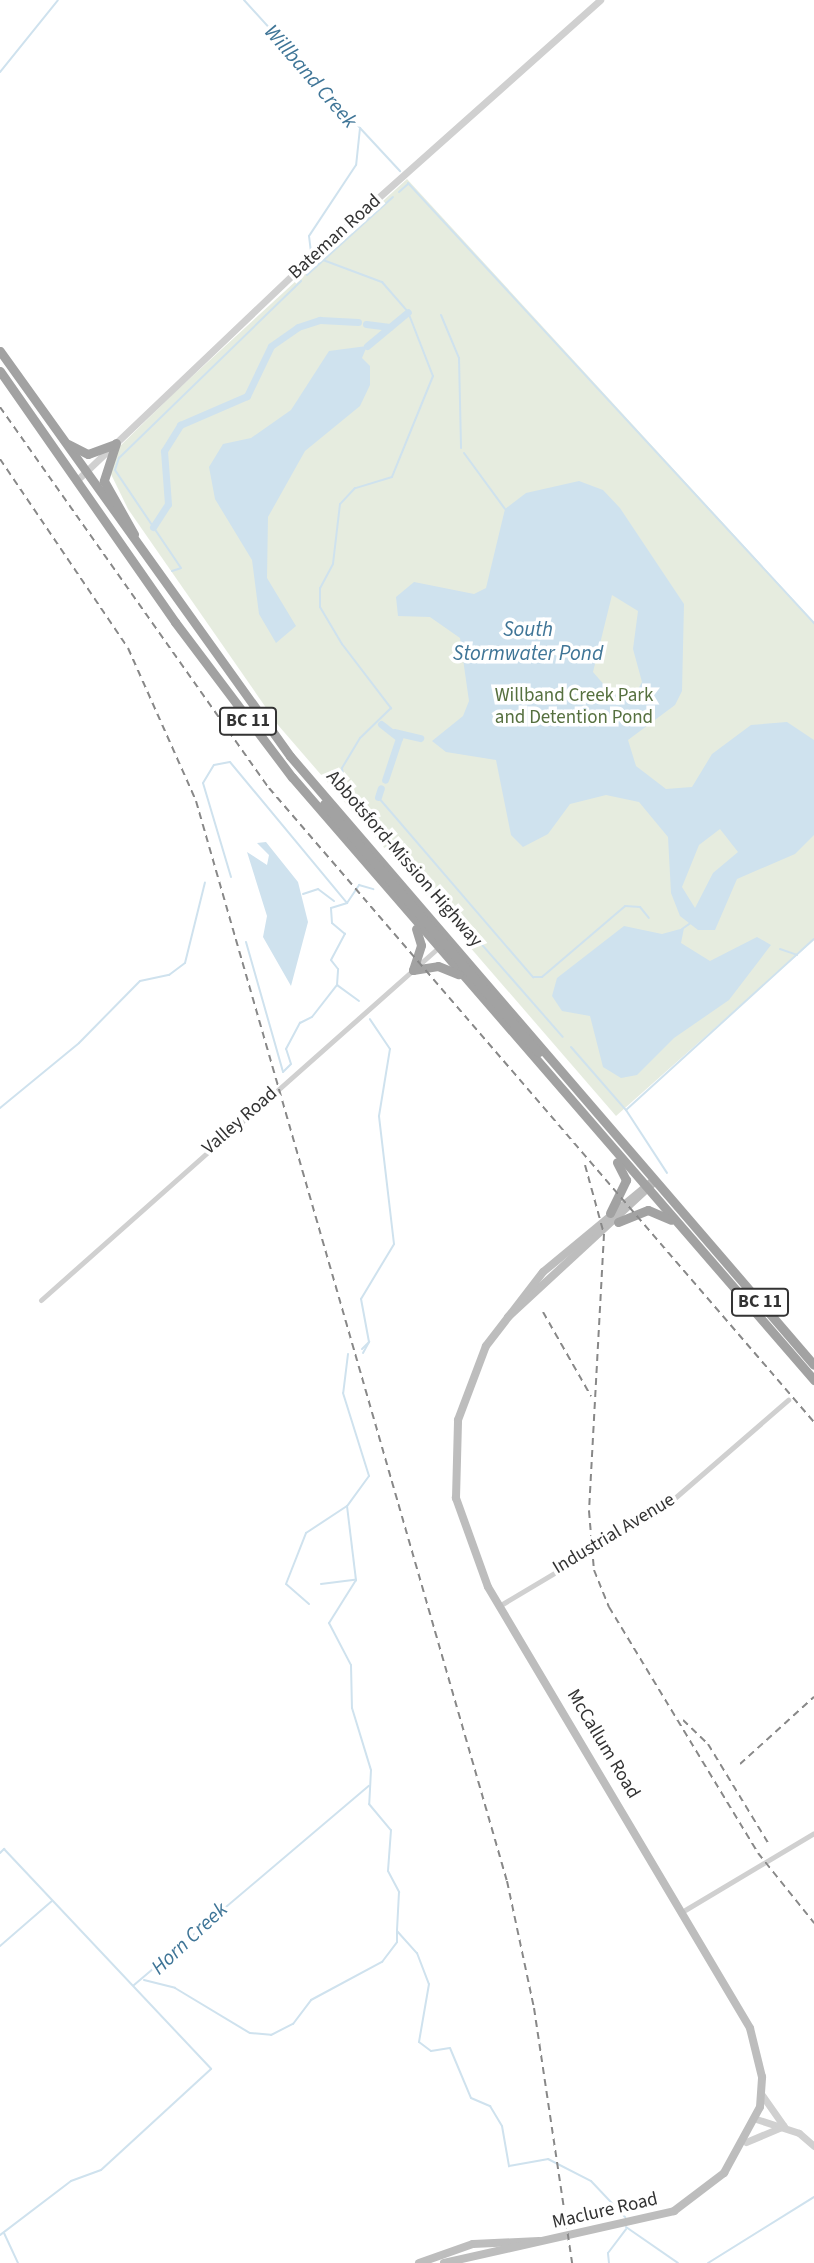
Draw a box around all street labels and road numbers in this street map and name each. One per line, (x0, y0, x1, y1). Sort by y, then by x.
street label: Bateman Road (284, 190, 386, 284)
road number: BC 11 (218, 706, 278, 736)
street label: Abbotsford-Mission Highway (321, 766, 487, 952)
street label: Valley Road (198, 1082, 282, 1160)
road number: BC 11 (730, 1288, 790, 1316)
street label: Industrial Avenue (549, 1489, 679, 1579)
street label: McCallum Road (561, 1685, 645, 1803)
street label: Maclure Road (550, 2188, 660, 2234)

